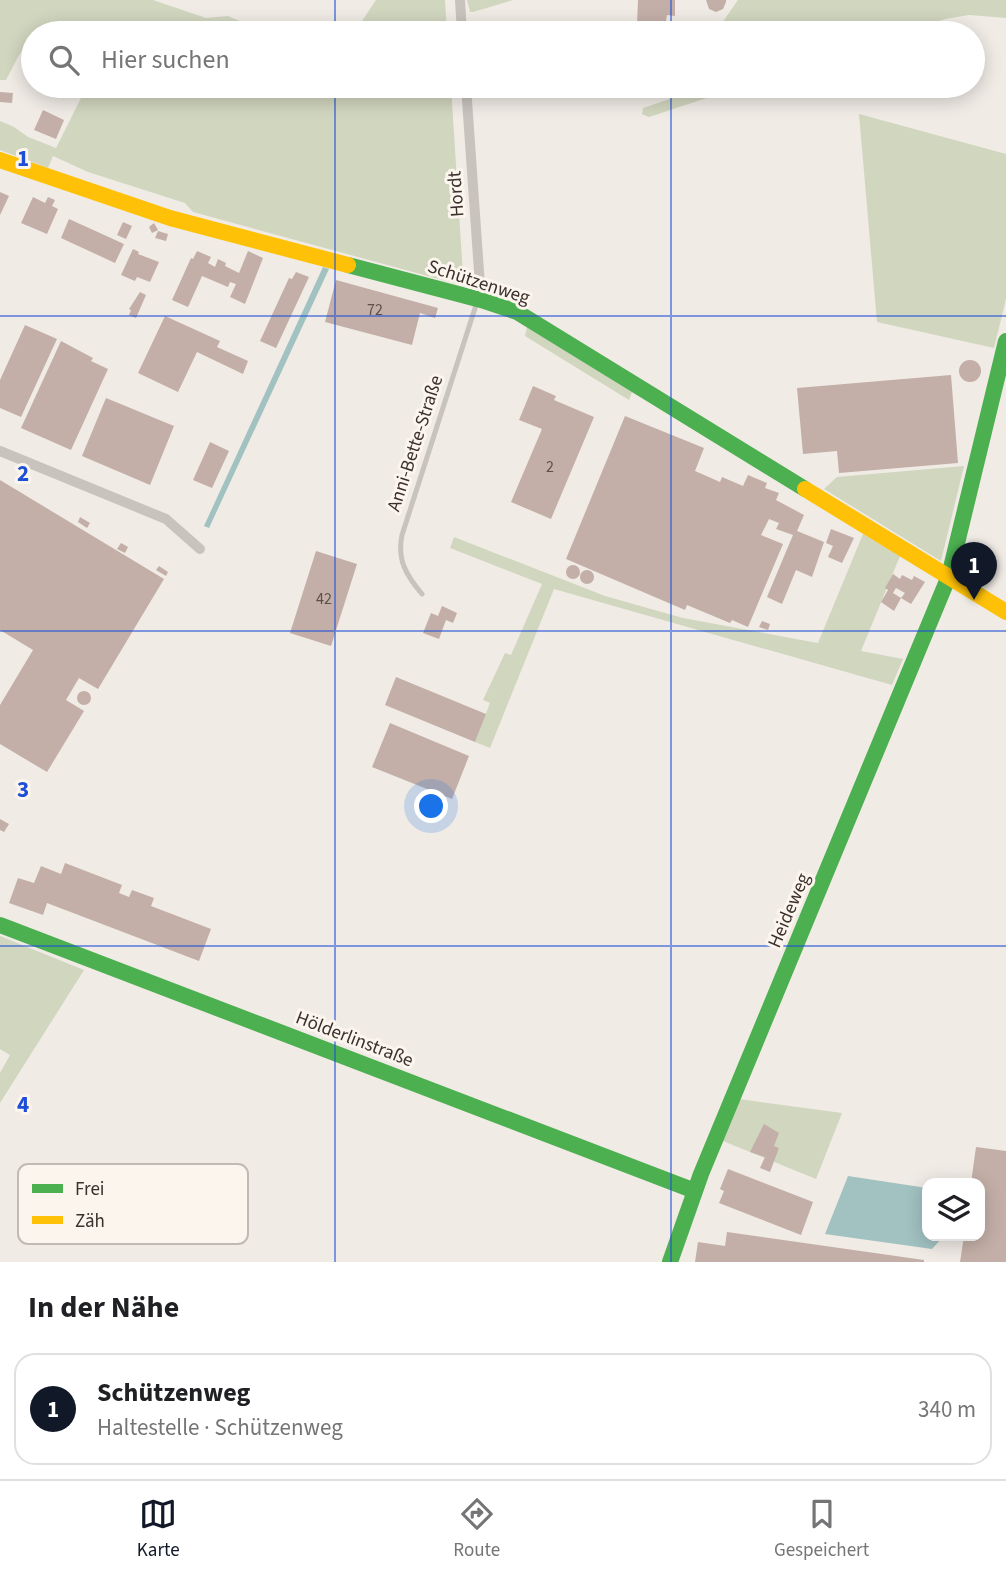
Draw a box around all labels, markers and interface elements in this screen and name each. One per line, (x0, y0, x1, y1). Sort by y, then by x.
search box (21, 21, 985, 98)
icon: search (45, 41, 83, 79)
text: Hier suchen (101, 41, 230, 78)
text: 1 (17, 142, 29, 175)
street label: Hordt (441, 169, 472, 218)
street label: Schützenweg (424, 253, 534, 312)
house number: 72 (367, 299, 383, 321)
street label: Anni-Bette-Straße (381, 372, 450, 515)
house number: 2 (546, 456, 554, 478)
text: 2 (17, 457, 29, 490)
pin: 1 (951, 542, 997, 600)
house number: 42 (316, 588, 332, 610)
text: 3 (17, 773, 29, 806)
your location (414, 789, 448, 823)
street label: Heideweg (762, 869, 817, 952)
street label: Hölderlinstraße (292, 1005, 417, 1074)
text: 4 (17, 1088, 29, 1121)
legend (18, 1164, 248, 1244)
text: Frei (75, 1176, 105, 1203)
map controls (922, 1178, 985, 1241)
button: layers (922, 1178, 985, 1241)
text: Zäh (75, 1208, 105, 1235)
text: In der Nähe (28, 1286, 179, 1329)
text: Schützenweg (97, 1374, 250, 1411)
text: 1 (47, 1393, 59, 1426)
text: 340 m (918, 1393, 976, 1426)
text: Haltestelle · Schützenweg (97, 1411, 343, 1444)
tab: Karte (137, 1495, 180, 1564)
tab: Route (453, 1495, 500, 1564)
tab: Gespeichert (774, 1495, 869, 1564)

